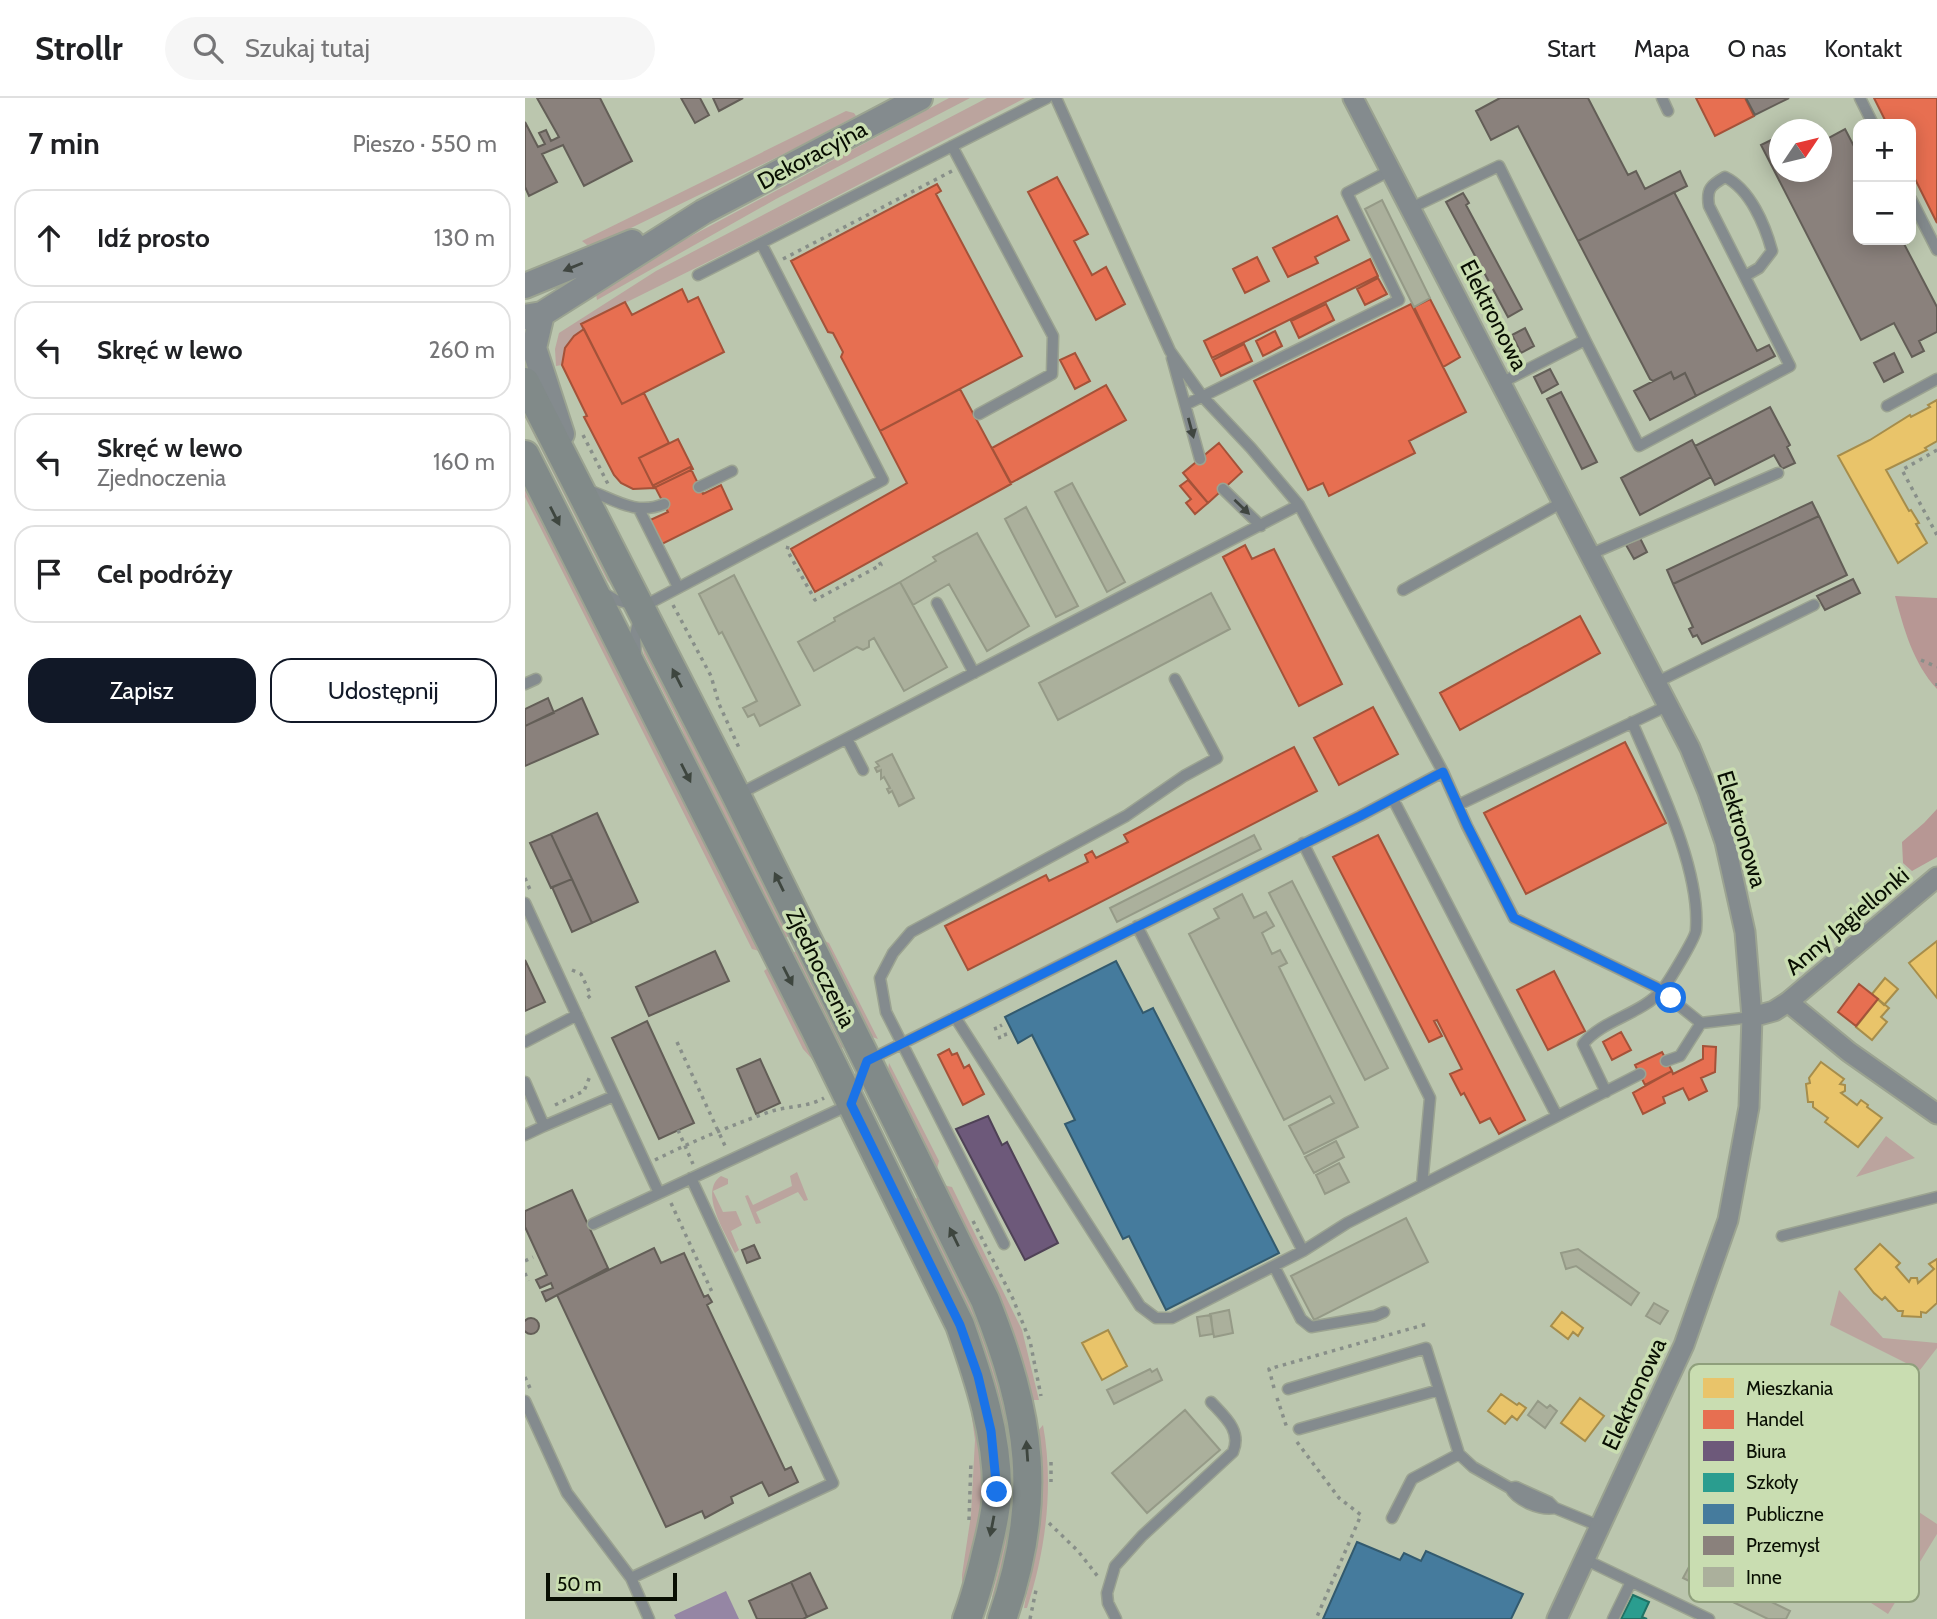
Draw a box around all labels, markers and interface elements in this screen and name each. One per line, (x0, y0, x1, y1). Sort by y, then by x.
search box (165, 17, 655, 80)
text: Strollr (35, 28, 123, 68)
icon: search (189, 29, 227, 67)
text: Szukaj tutaj (245, 32, 370, 64)
text: Start (1547, 34, 1596, 63)
text: Mapa (1634, 34, 1690, 63)
text: O nas (1728, 34, 1786, 63)
text: Kontakt (1824, 34, 1902, 63)
street label: Dekoracyjna (753, 115, 871, 195)
north arrow (1769, 119, 1832, 182)
map controls (1853, 119, 1916, 245)
button: + (1853, 119, 1916, 182)
text: 7 min (28, 125, 100, 162)
text: Pieszo · 550 m (352, 130, 497, 158)
button: − (1853, 182, 1916, 245)
icon: ahead (30, 219, 68, 257)
text: Idź prosto (97, 222, 210, 254)
text: 130 m (434, 224, 495, 252)
street label: Elektronowa (1454, 255, 1534, 375)
one-way arrow (562, 261, 583, 272)
icon: left (30, 331, 68, 369)
text: Skręć w lewo (97, 334, 243, 366)
text: 260 m (428, 336, 495, 364)
one-way arrow (1187, 418, 1197, 439)
text: Skręć w lewo (97, 432, 243, 464)
icon: left (30, 443, 68, 481)
text: 160 m (433, 448, 495, 476)
text: Zjednoczenia (97, 464, 226, 492)
one-way arrow (1233, 499, 1250, 515)
one-way arrow (550, 506, 561, 526)
icon: arrive (30, 555, 68, 593)
text: Cel podróży (97, 558, 233, 590)
button: Zapisz (28, 658, 256, 723)
button: Udostępnij (270, 658, 497, 723)
one-way arrow (672, 668, 683, 688)
one-way arrow (680, 763, 691, 783)
street label: Elektronowa (1711, 767, 1773, 891)
street label: Anny Jagiellonki (1779, 861, 1915, 981)
one-way arrow (773, 872, 784, 892)
street label: Zjednoczenia (780, 904, 862, 1032)
one-way arrow (782, 966, 793, 986)
route start (1655, 982, 1686, 1013)
one-way arrow (948, 1227, 959, 1247)
street label: Elektronowa (1596, 1333, 1672, 1455)
legend (1689, 1364, 1919, 1602)
text: Mieszkania (1746, 1377, 1833, 1400)
text: Handel (1746, 1408, 1804, 1431)
one-way arrow (1021, 1439, 1032, 1461)
text: Biura (1746, 1440, 1786, 1463)
text: Szkoły (1746, 1471, 1799, 1494)
route end (981, 1476, 1012, 1507)
text: Publiczne (1746, 1503, 1824, 1526)
one-way arrow (986, 1515, 997, 1537)
text: Przemysł (1746, 1534, 1820, 1557)
text: Inne (1746, 1566, 1782, 1589)
scale bar (546, 1570, 677, 1602)
text: 50 m (557, 1573, 601, 1596)

